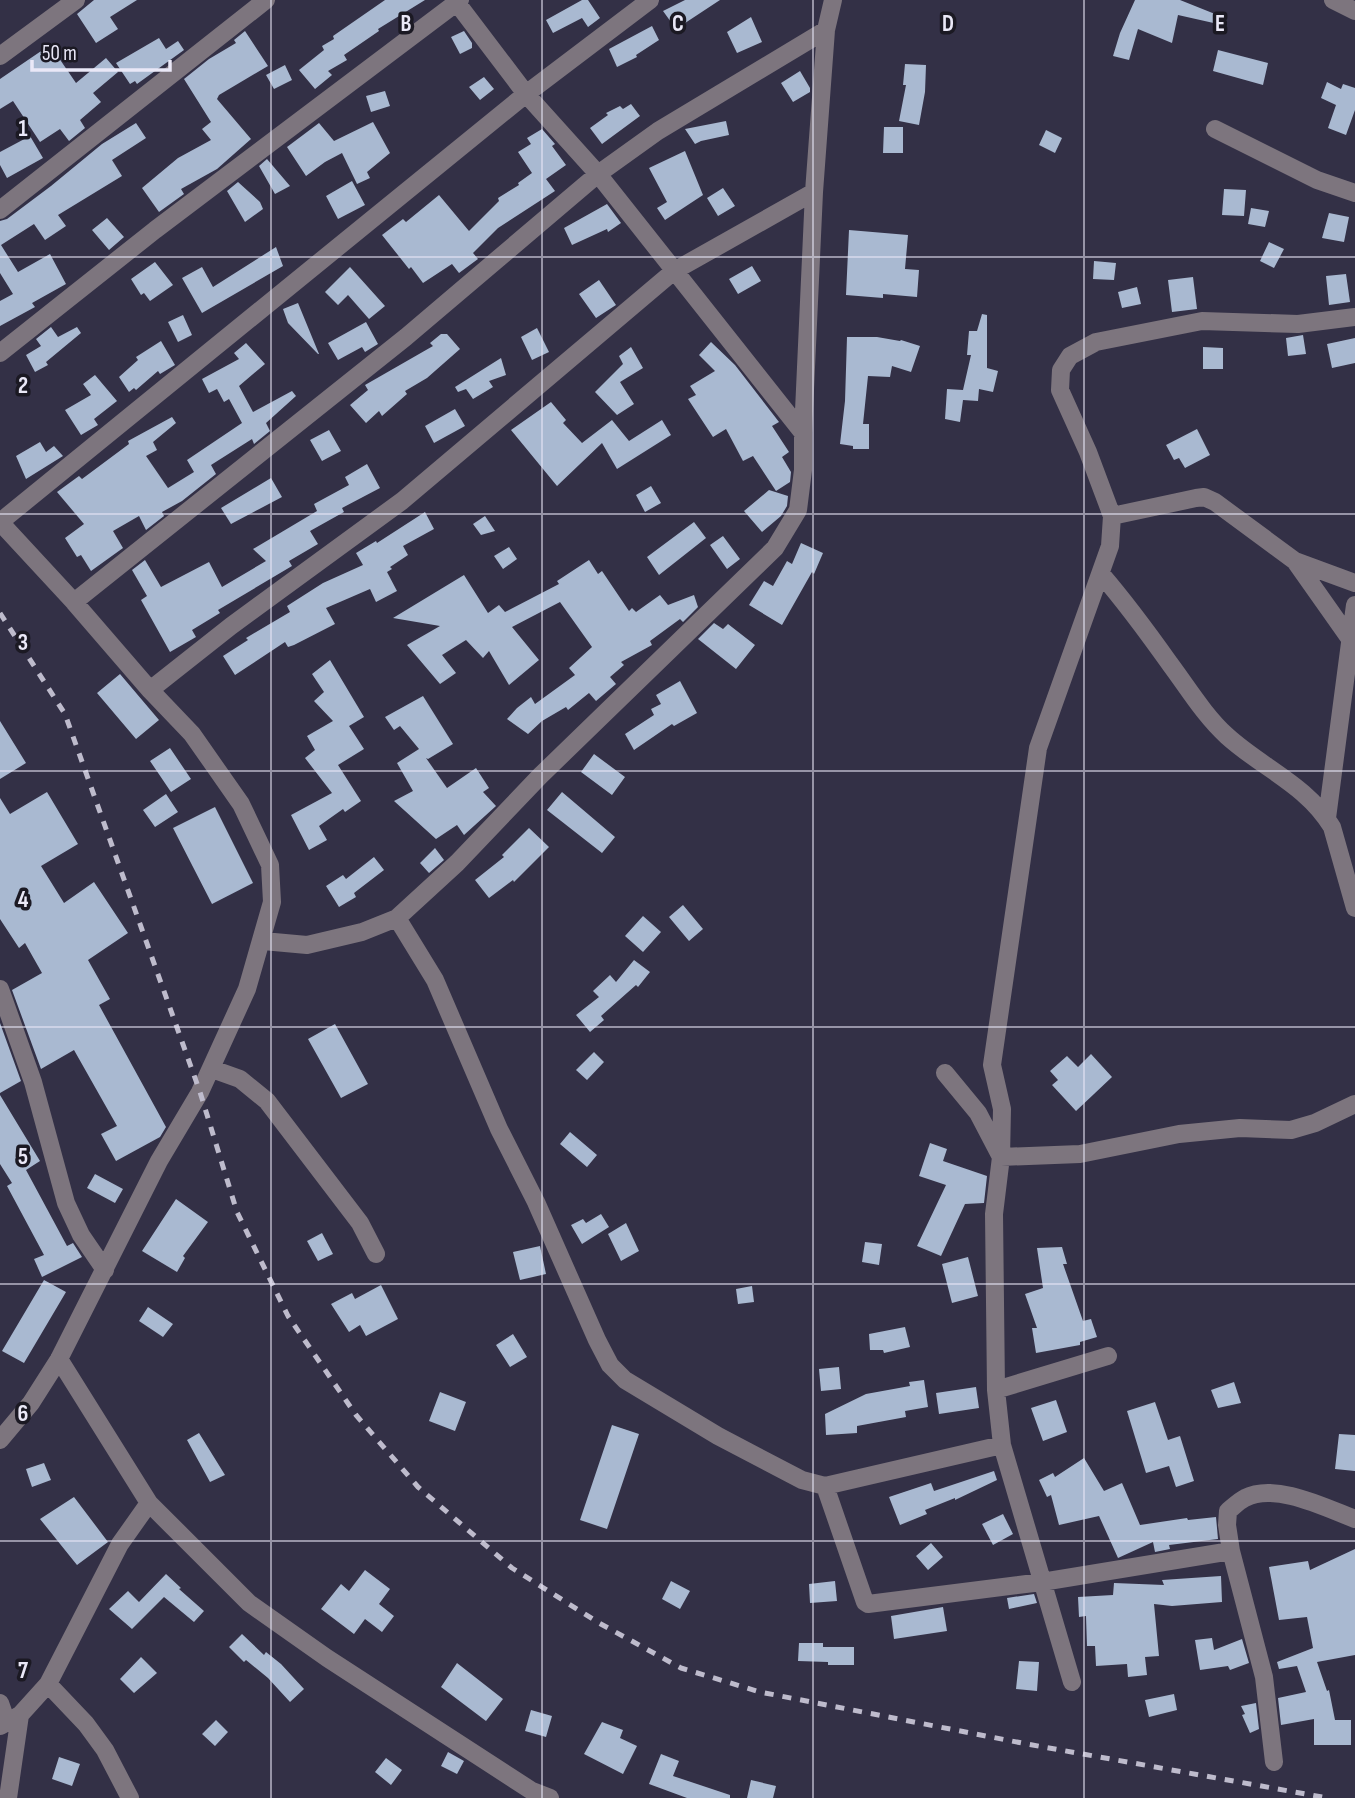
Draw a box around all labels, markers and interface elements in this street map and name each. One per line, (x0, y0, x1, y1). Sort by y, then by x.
text: B (401, 10, 412, 38)
text: C (672, 10, 684, 38)
text: D (942, 10, 954, 38)
text: E (1215, 10, 1225, 38)
scale bar (32, 28, 170, 72)
text: 50 m (42, 41, 77, 66)
text: 1 (18, 115, 28, 143)
text: 2 (18, 372, 28, 400)
text: 3 (18, 629, 28, 657)
text: 4 (18, 886, 29, 914)
text: 5 (18, 1143, 28, 1171)
text: 6 (18, 1400, 28, 1428)
text: 7 (18, 1657, 28, 1685)

